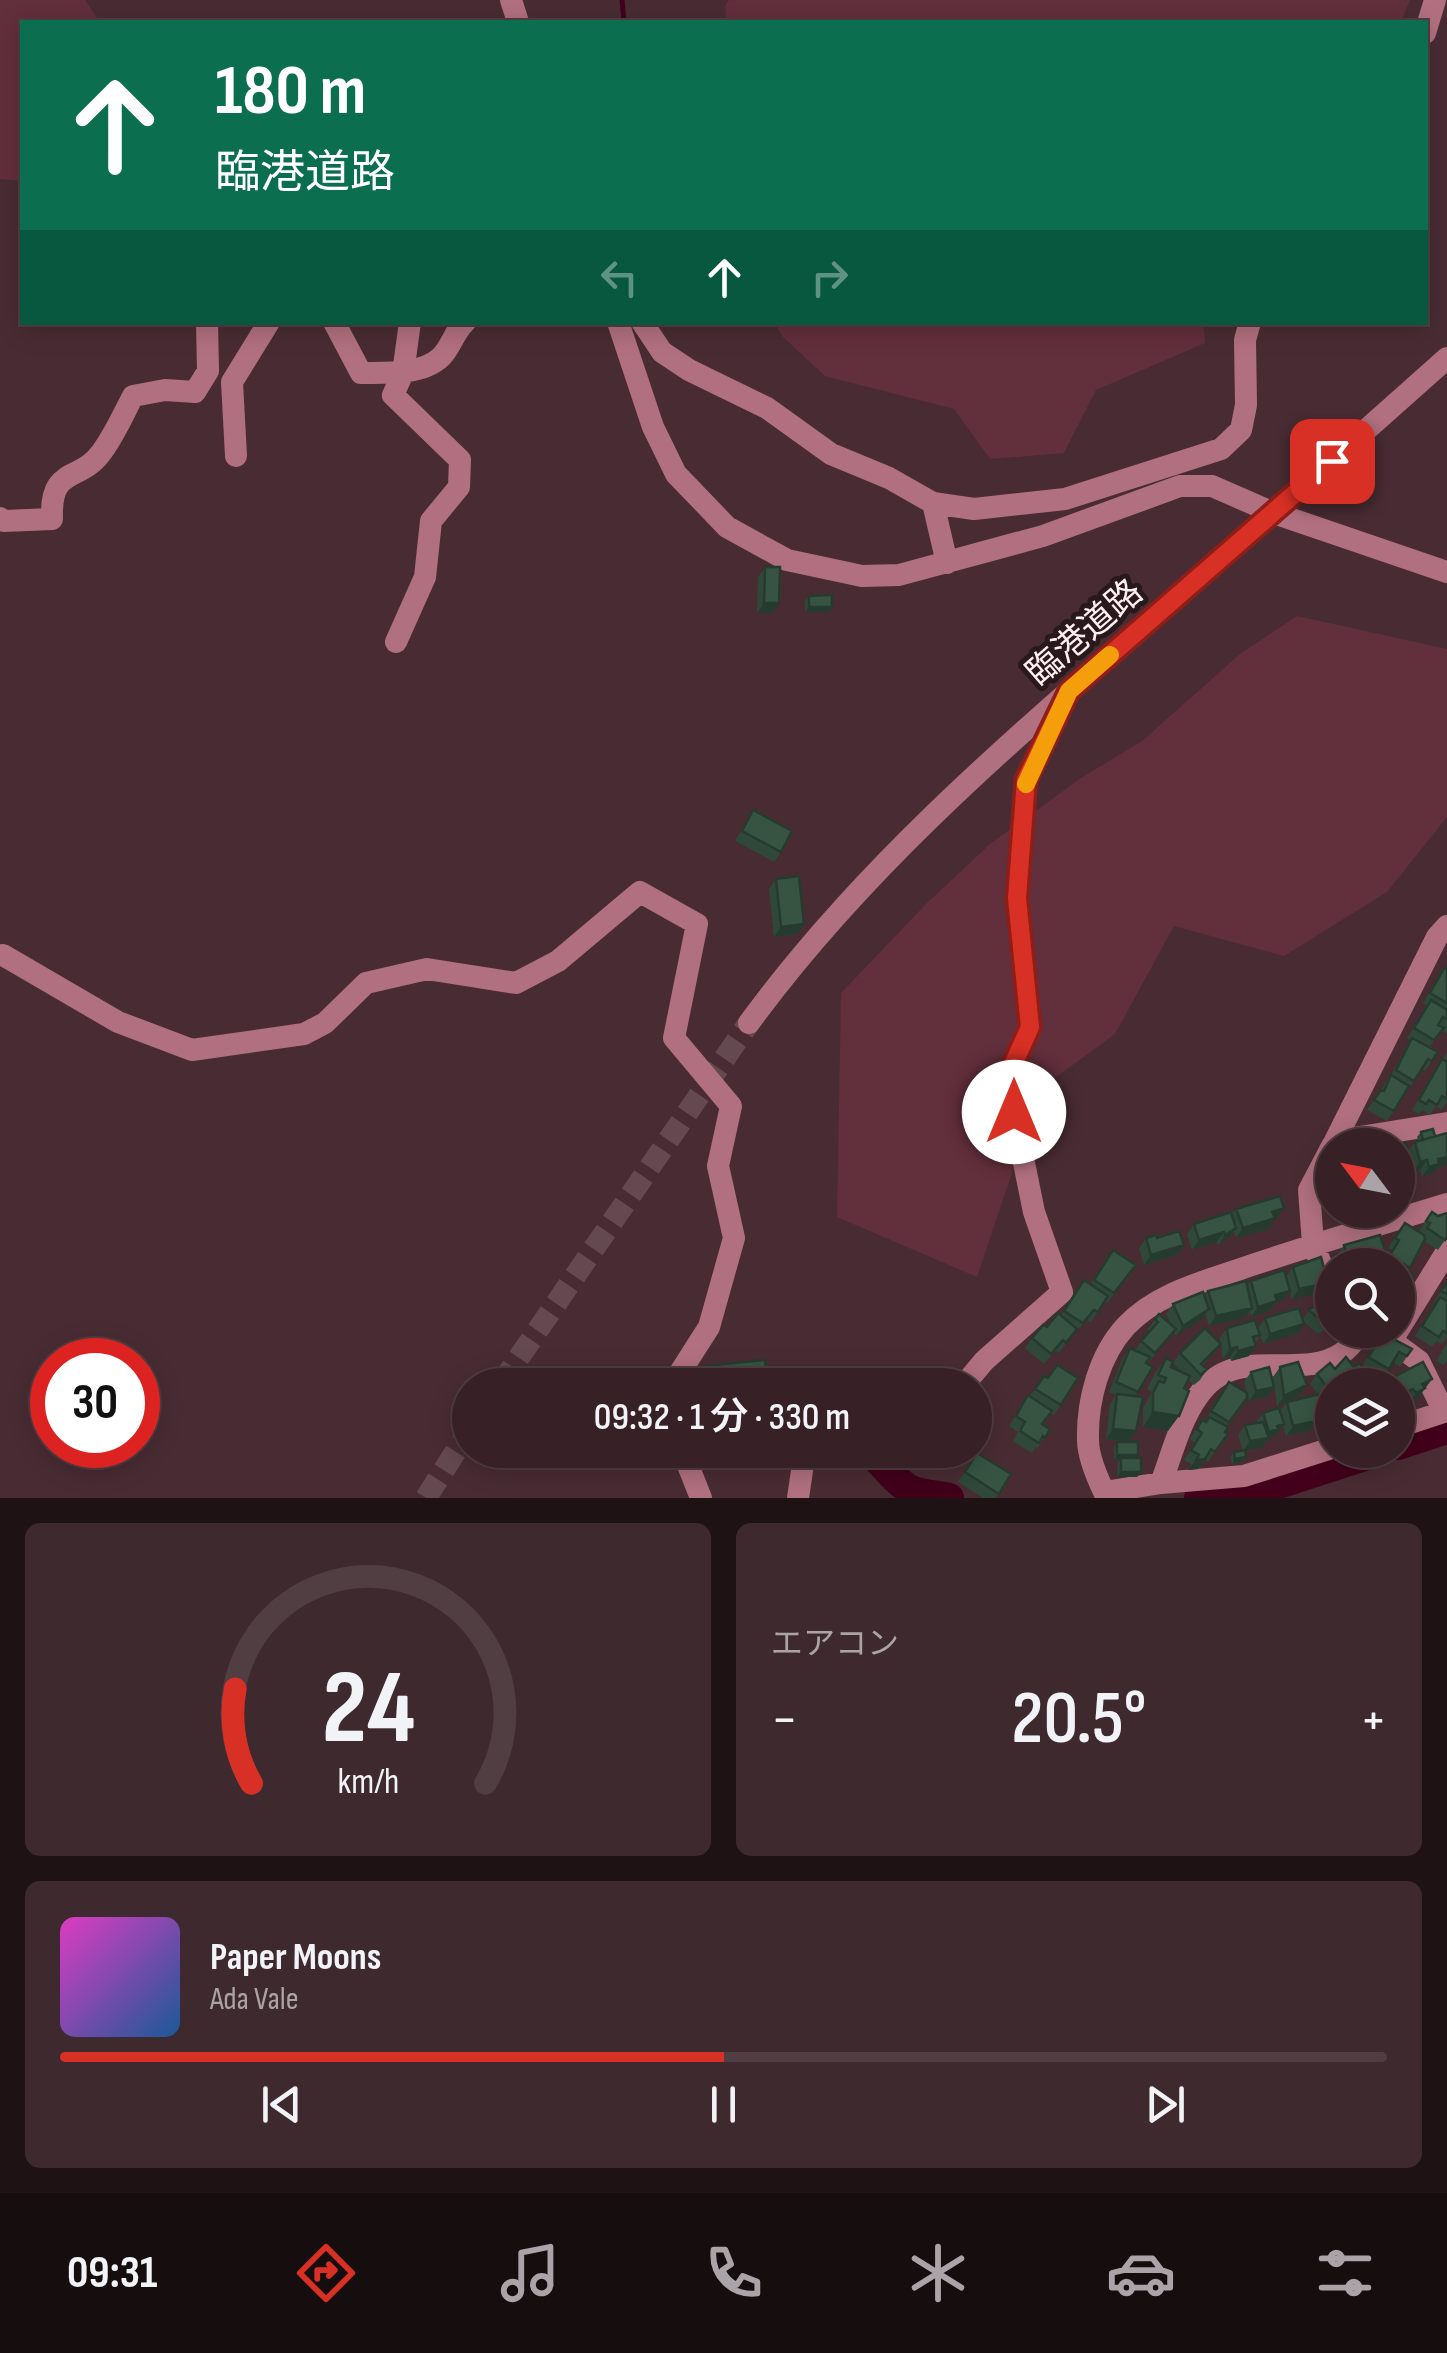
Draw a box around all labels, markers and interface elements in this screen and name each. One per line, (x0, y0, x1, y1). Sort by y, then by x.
text: 180 m (215, 50, 366, 134)
icon: ahead (50, 60, 180, 190)
text: 臨港道路 (215, 146, 395, 201)
icon: left (592, 250, 647, 305)
icon: ahead (697, 250, 752, 305)
icon: right (802, 250, 857, 305)
pin (1290, 419, 1375, 504)
icon: arrive (1305, 434, 1360, 489)
street label: 臨港道路 (1018, 571, 1152, 695)
position arrow (962, 1060, 1066, 1164)
north arrow (1315, 1128, 1415, 1228)
map controls (1315, 1128, 1415, 1468)
button: search (1315, 1248, 1415, 1348)
speed limit sign: 30 (30, 1338, 160, 1468)
button: layers (1315, 1368, 1415, 1468)
text: 09:32 · 1 分 · 330 m (594, 1395, 850, 1440)
text: エアコン (771, 1625, 899, 1664)
text: 24 (321, 1647, 415, 1772)
text: 20.5° (1011, 1674, 1147, 1765)
text: − (771, 1687, 798, 1754)
text: + (1360, 1687, 1387, 1754)
text: km/h (337, 1761, 399, 1804)
text: Paper Moons (210, 1935, 381, 1980)
text: Ada Vale (210, 1980, 299, 2019)
icon: previous (254, 2077, 309, 2132)
icon: pause (696, 2077, 751, 2132)
icon: next (1138, 2077, 1193, 2132)
icon: directions (291, 2238, 361, 2308)
icon: music (495, 2238, 565, 2308)
icon: phone (699, 2238, 769, 2308)
icon: climate (903, 2238, 973, 2308)
icon: car (1106, 2238, 1176, 2308)
icon: filters (1310, 2238, 1380, 2308)
text: 09:31 (67, 2246, 157, 2301)

